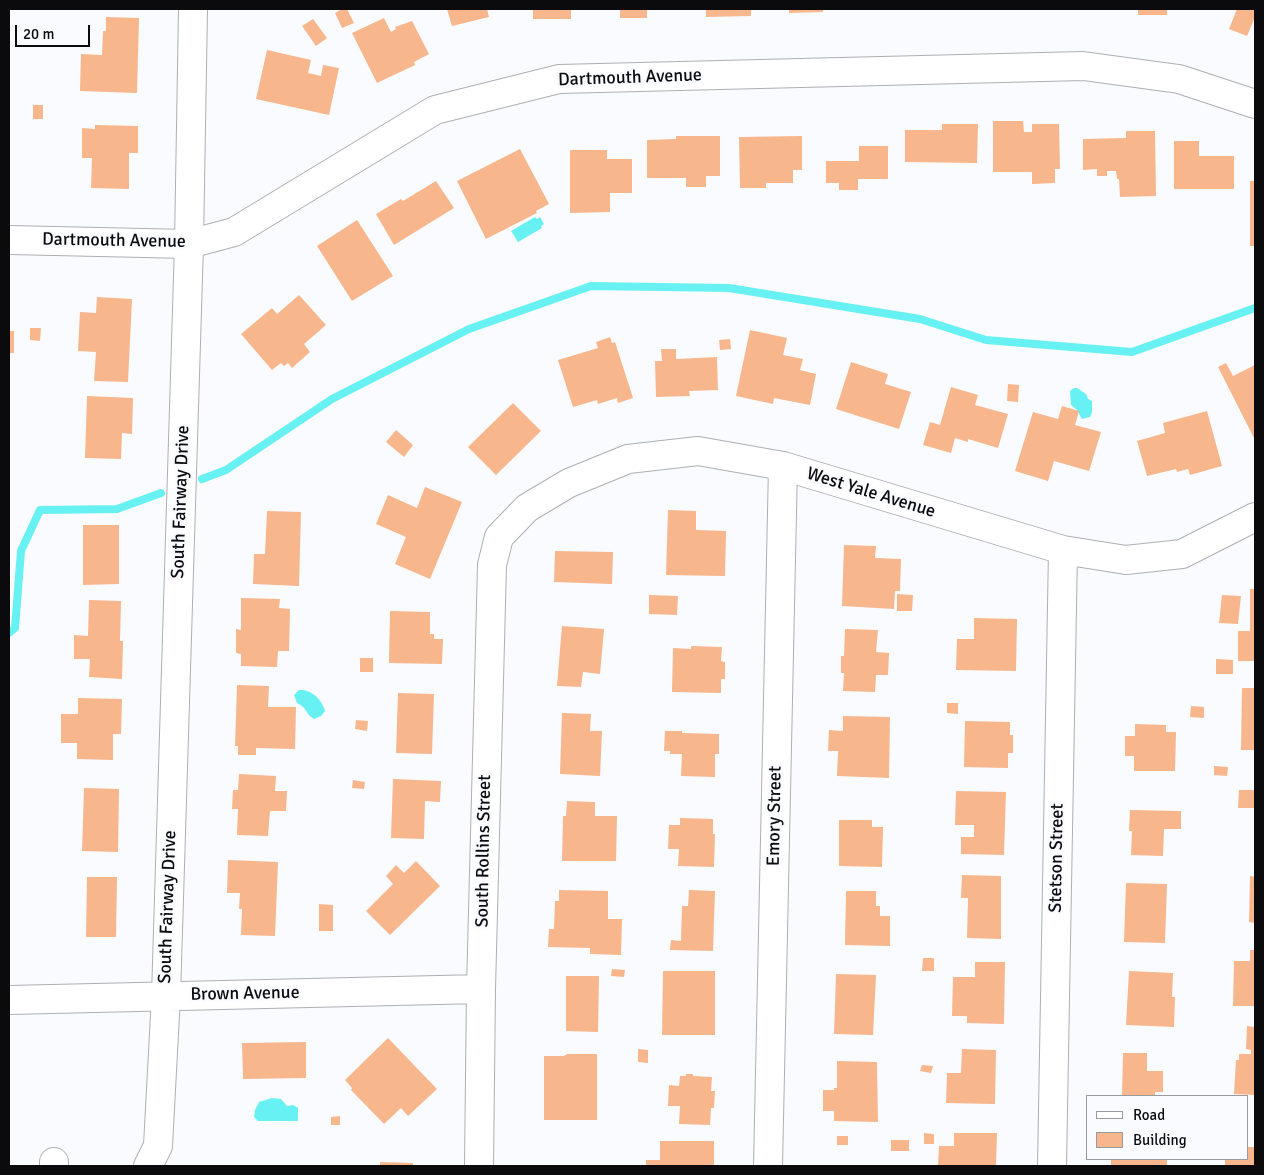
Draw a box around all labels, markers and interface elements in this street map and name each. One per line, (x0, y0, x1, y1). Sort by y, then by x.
scale bar (18, 15, 92, 47)
text: 20 m (23, 25, 54, 43)
street label: Dartmouth Avenue (558, 65, 702, 91)
street label: Dartmouth Avenue (42, 229, 186, 253)
street label: South Fairway Drive (168, 425, 194, 579)
street label: West Yale Avenue (804, 463, 938, 523)
street label: Emory Street (763, 766, 787, 866)
street label: South Rollins Street (472, 774, 496, 928)
street label: Stetson Street (1045, 803, 1069, 913)
street label: South Fairway Drive (155, 830, 181, 984)
street label: Brown Avenue (190, 982, 300, 1006)
legend (1086, 1095, 1249, 1160)
text: Road (1133, 1106, 1165, 1124)
text: Building (1133, 1131, 1187, 1149)

